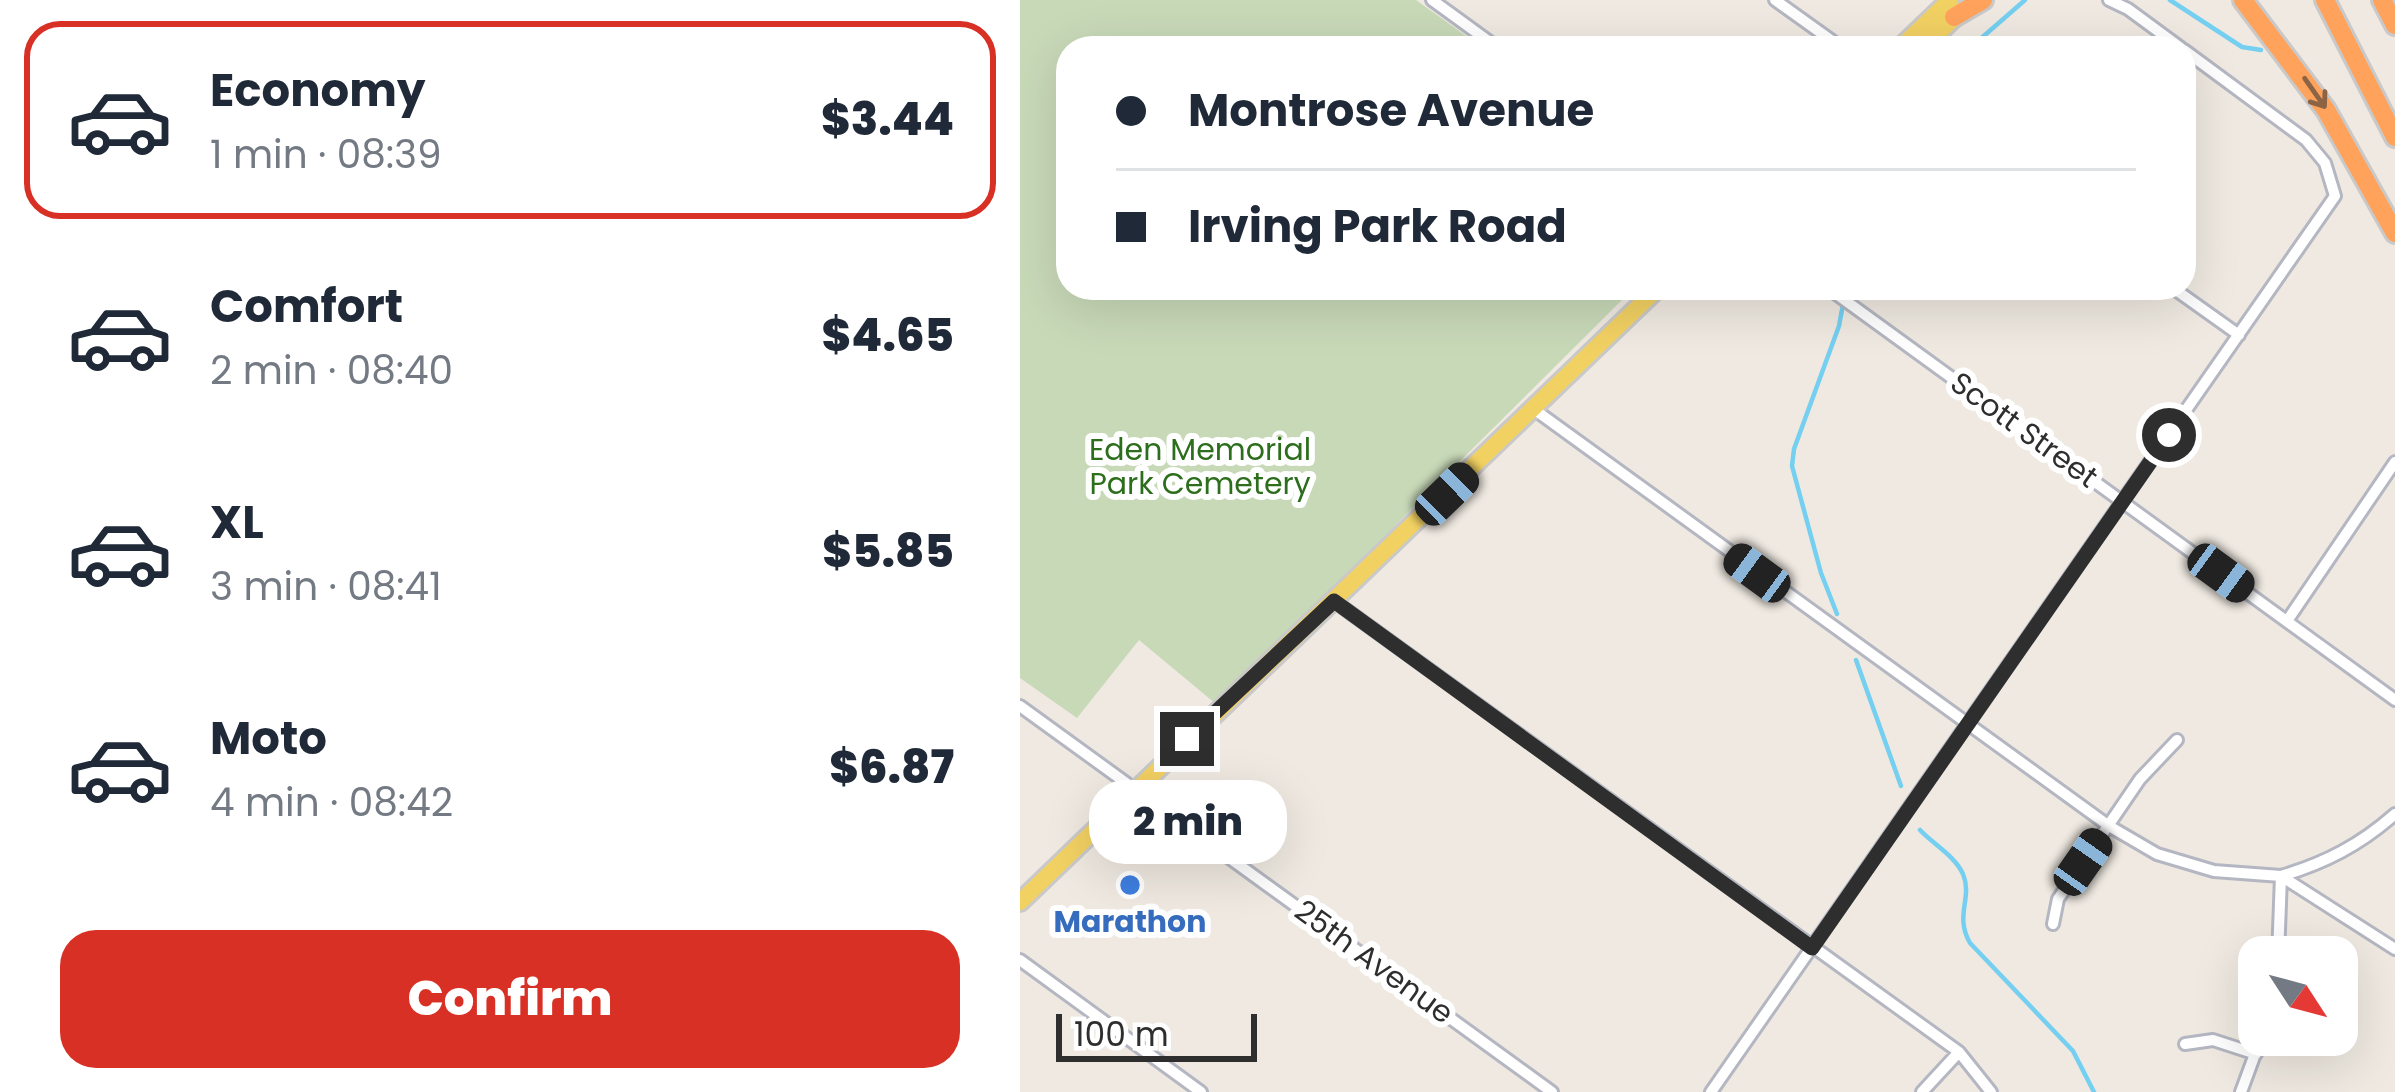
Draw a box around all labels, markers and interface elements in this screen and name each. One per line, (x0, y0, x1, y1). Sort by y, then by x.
text: Economy (210, 59, 425, 122)
icon: car (66, 66, 174, 174)
one-way arrow (2302, 75, 2327, 109)
text: Montrose Avenue (1188, 79, 1594, 142)
text: $3.44 (821, 88, 954, 151)
text: 1 min · 08:39 (210, 127, 442, 182)
text: Irving Park Road (1188, 195, 1567, 258)
text: Comfort (210, 275, 403, 338)
icon: car (66, 282, 174, 390)
text: $4.65 (822, 304, 954, 367)
text: 2 min · 08:40 (210, 343, 453, 398)
street label: Scott Street (1942, 361, 2107, 498)
route start (2142, 408, 2196, 462)
park label: Eden Memorial Park Cemetery (1089, 428, 1311, 505)
car (1409, 456, 1485, 532)
text: XL (210, 491, 264, 554)
icon: car (66, 498, 174, 606)
text: $5.85 (822, 520, 954, 583)
car (1717, 537, 1797, 609)
car (2181, 537, 2261, 609)
text: 3 min · 08:41 (210, 559, 442, 614)
text: Moto (210, 707, 327, 770)
route end (1160, 712, 1214, 766)
icon: car (66, 714, 174, 822)
text: $6.87 (829, 736, 954, 799)
text: 4 min · 08:42 (210, 775, 453, 830)
callout: 2 min (1088, 781, 1286, 865)
text: 2 min (1133, 794, 1243, 849)
car (2048, 822, 2118, 902)
marker: Marathon (1117, 872, 1143, 898)
street label: 25th Avenue (1286, 889, 1463, 1034)
place label: Marathon (1054, 900, 1206, 943)
button: Confirm (60, 930, 960, 1068)
north arrow (2238, 936, 2358, 1056)
map controls (2238, 936, 2358, 1056)
scale bar (1056, 1008, 1257, 1061)
text: 100 m (1074, 1011, 1169, 1058)

